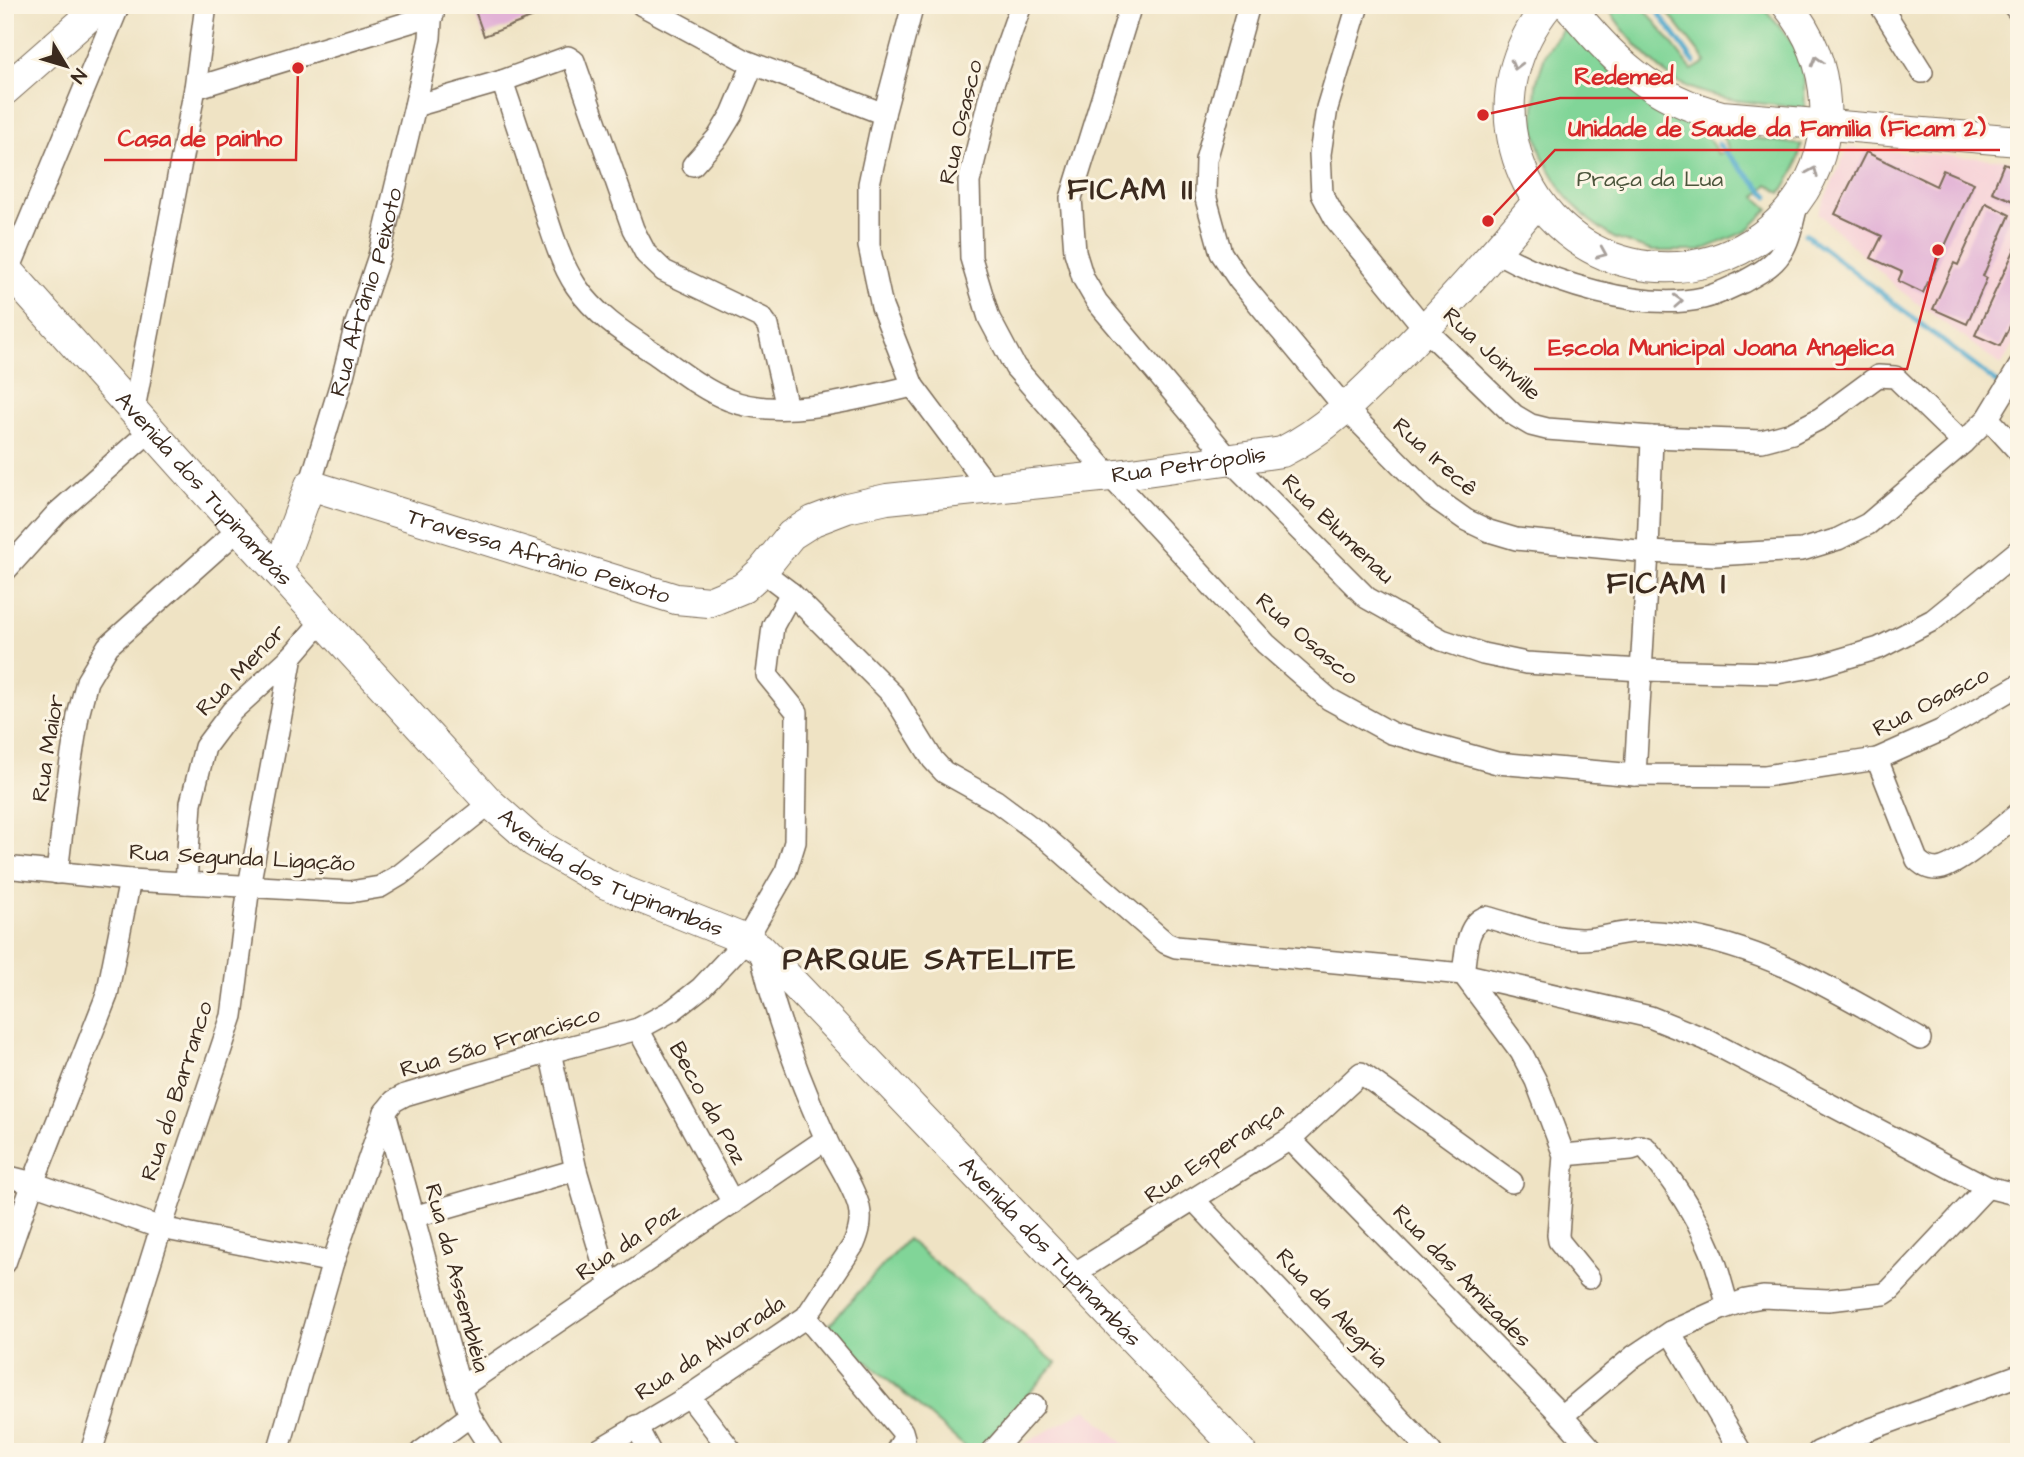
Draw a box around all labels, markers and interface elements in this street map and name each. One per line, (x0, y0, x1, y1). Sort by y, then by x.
north arrow (32, 32, 102, 102)
callout: Redemed (1560, 53, 1688, 98)
one-way arrow (1811, 55, 1826, 67)
street label: Rua Osasco (931, 57, 991, 187)
one-way arrow (1510, 58, 1524, 70)
text: Redemed (1574, 60, 1674, 94)
text: N (64, 63, 93, 89)
callout: Unidade de Saude da Familia (Ficam 2) (1555, 105, 2000, 150)
text: Unidade de Saude da Familia (Ficam 2) (1568, 112, 1987, 146)
callout: Casa de painho (104, 115, 296, 160)
text: Casa de painho (118, 122, 283, 156)
park label: Praça da Lua (1577, 163, 1724, 195)
one-way arrow (1805, 167, 1819, 179)
district label: FICAM II (1067, 169, 1195, 211)
street label: Rua Afrânio Peixoto (322, 185, 411, 400)
one-way arrow (1595, 245, 1608, 259)
one-way arrow (1673, 293, 1684, 308)
street label: Rua Joinville (1436, 300, 1548, 408)
callout: Escola Municipal Joana Angelica (1534, 324, 1907, 369)
text: Escola Municipal Joana Angelica (1548, 331, 1895, 366)
street label: Avenida dos Tupinambás (108, 385, 300, 593)
street label: Rua Irecê (1385, 410, 1485, 504)
street label: Rua Petrópolis (1110, 438, 1268, 492)
street label: Rua Blumenau (1274, 467, 1402, 591)
street label: Travessa Afrânio Peixoto (403, 500, 674, 612)
district label: FICAM I (1606, 563, 1728, 605)
street label: Rua Osasco (1249, 585, 1365, 693)
street label: Rua Menor (189, 616, 294, 723)
street label: Rua Osasco (1867, 659, 1995, 745)
street label: Rua Maior (24, 691, 72, 804)
street label: Avenida dos Tupinambás (491, 801, 728, 945)
street label: Rua Segunda Ligação (128, 836, 356, 881)
district label: PARQUE SATELITE (783, 939, 1077, 981)
street label: Rua do Barranco (133, 997, 221, 1185)
street label: Rua São Francisco (396, 998, 604, 1086)
street label: Beco da Paz (661, 1036, 755, 1171)
street label: Rua Esperança (1138, 1094, 1290, 1211)
street label: Avenida dos Tupinambás (951, 1150, 1149, 1354)
street label: Rua da Assembléia (416, 1180, 498, 1376)
street label: Rua da Paz (570, 1195, 687, 1289)
street label: Rua das Amizades (1385, 1197, 1539, 1355)
street label: Rua da Alegria (1268, 1241, 1396, 1375)
street label: Rua da Alvorada (629, 1287, 791, 1408)

